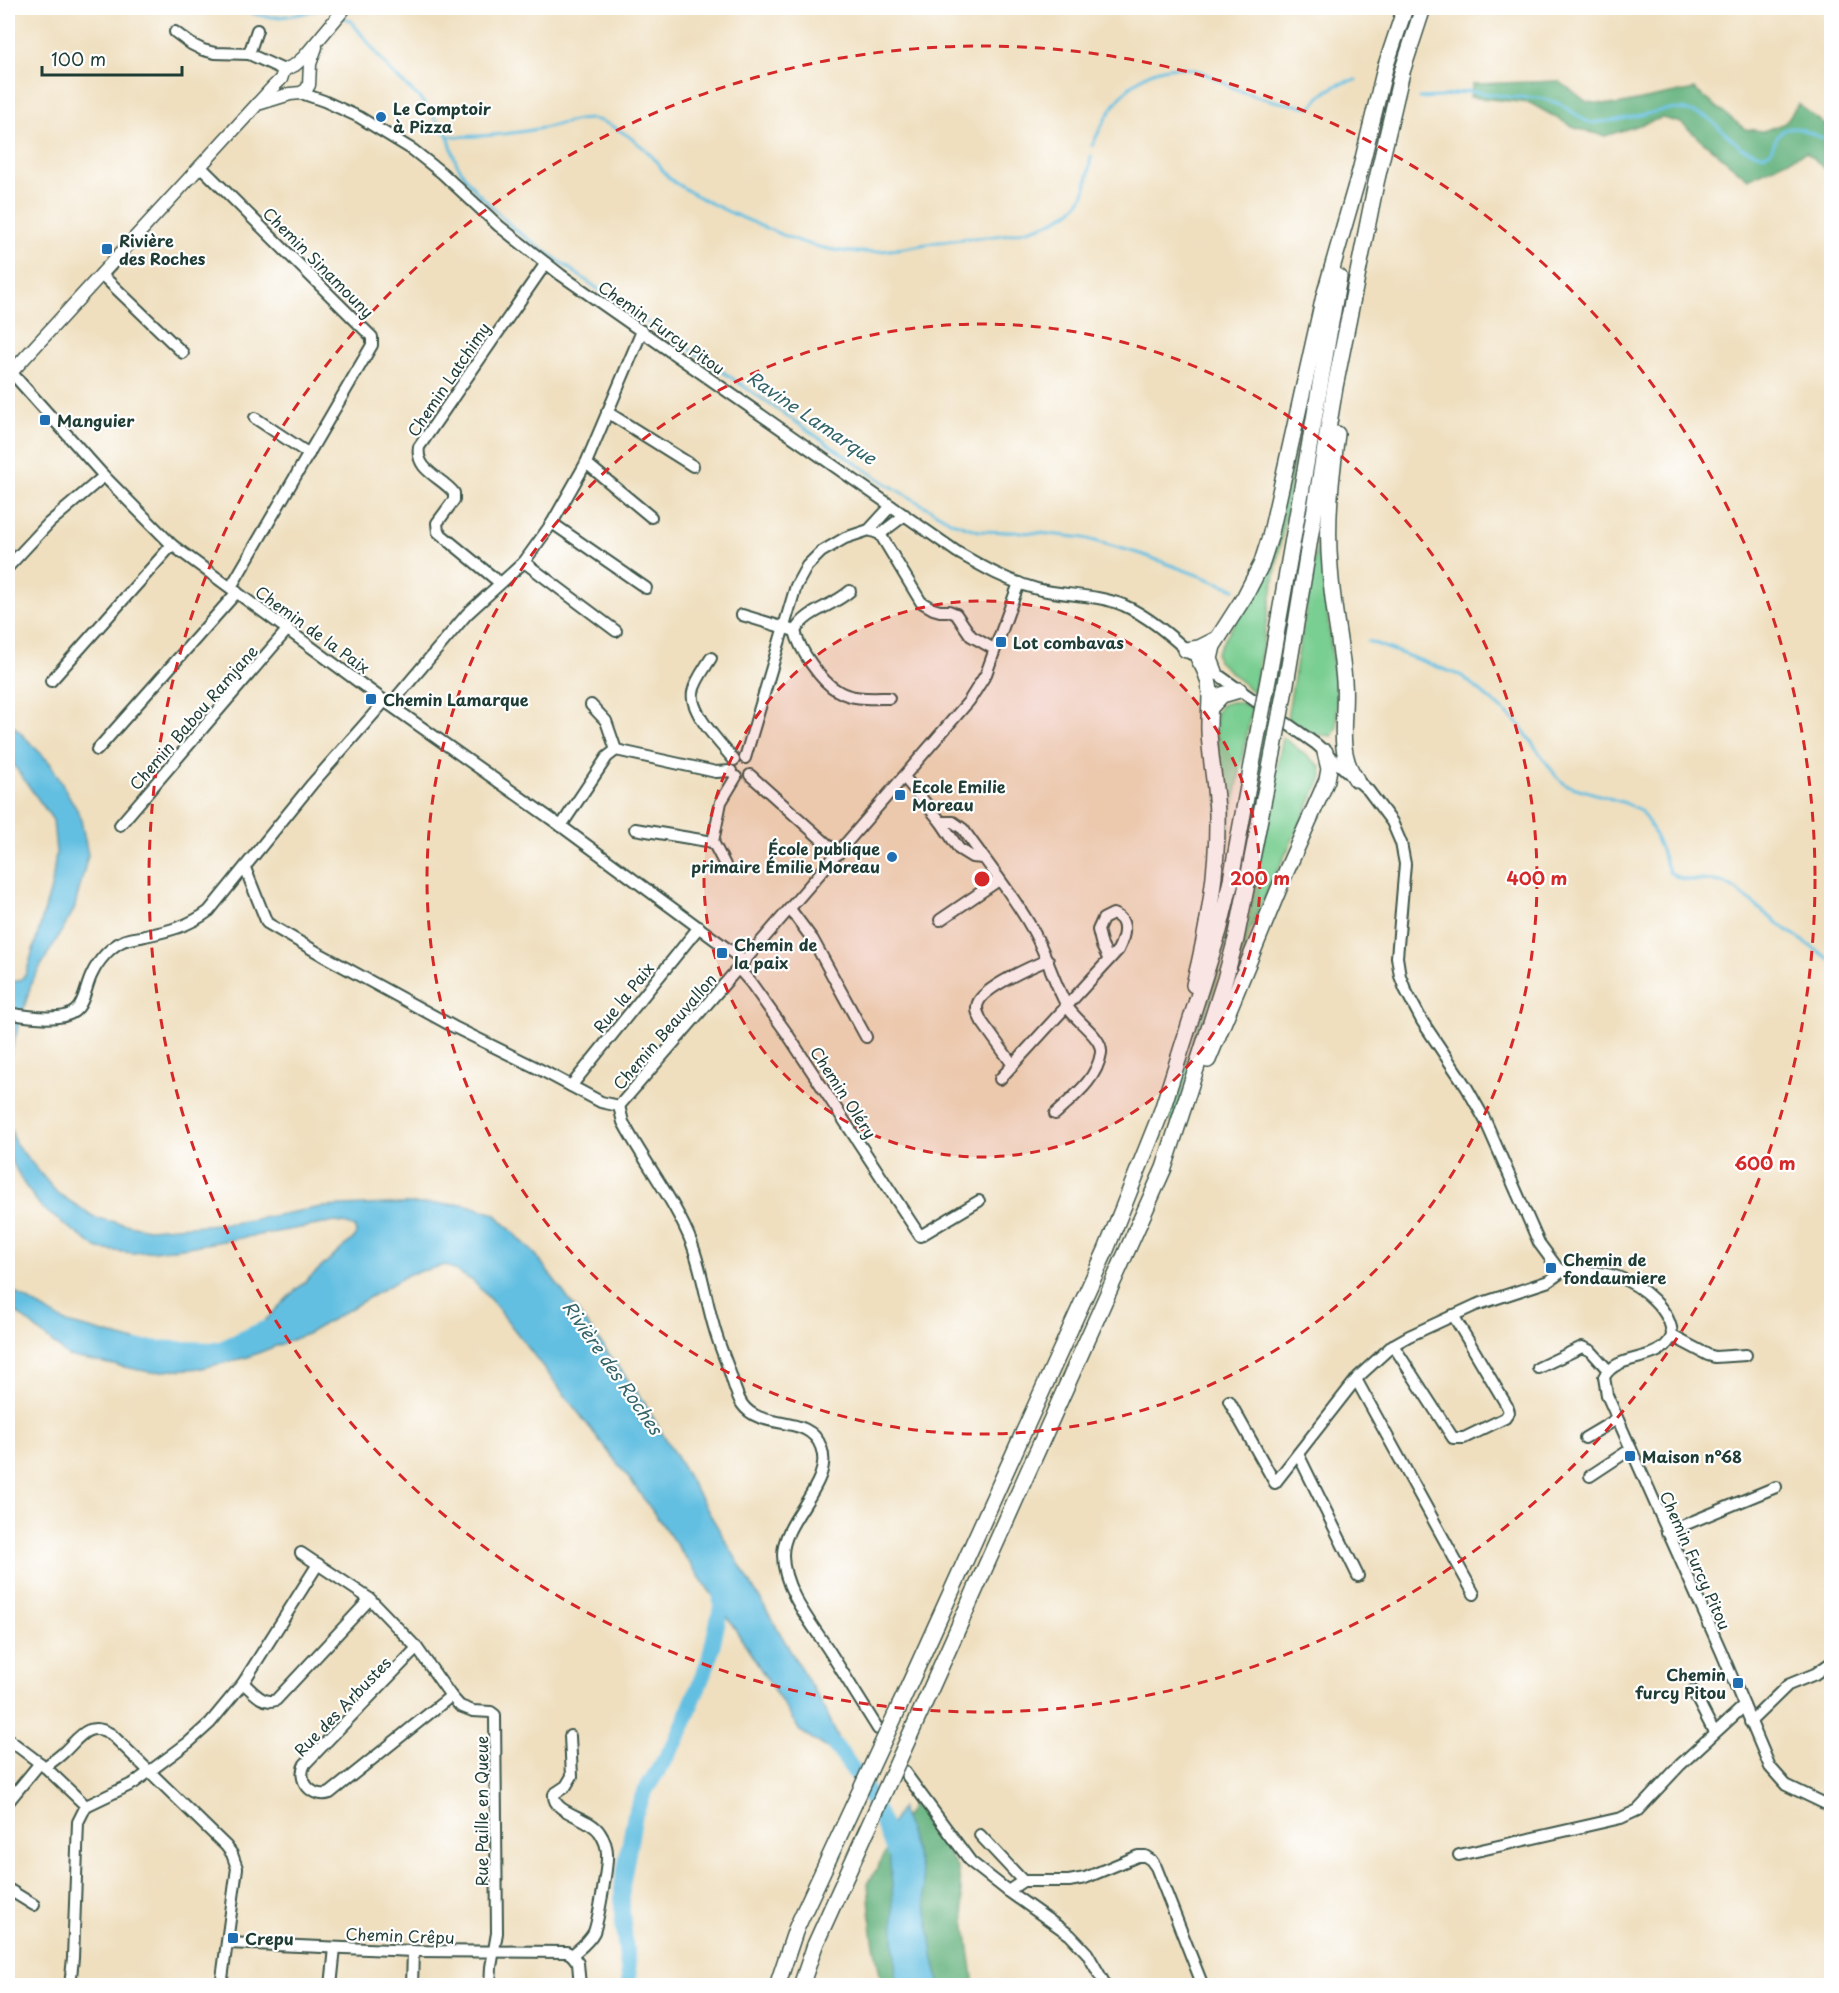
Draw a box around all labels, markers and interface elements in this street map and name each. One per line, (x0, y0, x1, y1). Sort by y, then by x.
scale bar (42, 39, 182, 77)
text: 100 m (51, 45, 106, 72)
place label: Le Comptoir à Pizza (393, 96, 492, 138)
marker: Le Comptoir à Pizza (374, 110, 388, 124)
street label: Chemin Sinamouny (258, 201, 380, 323)
place label: Rivière des Roches (119, 228, 206, 270)
marker: Rivière des Roches (100, 242, 114, 256)
street label: Chemin Furcy Pitou (594, 274, 730, 380)
street label: Chemin Latchimy (401, 317, 495, 441)
water label: Ravine Lamarque (742, 364, 883, 471)
place label: Manguier (57, 408, 135, 432)
marker: Manguier (38, 413, 52, 427)
street label: Chemin de la Paix (251, 579, 375, 679)
place label: Lot combavas (1013, 630, 1124, 654)
marker: Lot combavas (994, 635, 1008, 649)
street label: Chemin Babou Ramjane (123, 639, 263, 795)
place label: Chemin Lamarque (383, 687, 529, 711)
marker: Chemin Lamarque (364, 692, 378, 706)
place label: Ecole Emilie Moreau (912, 774, 1006, 816)
marker: Ecole Emilie Moreau (893, 788, 907, 802)
place label: École publique primaire Émilie Moreau (691, 836, 880, 878)
marker: École publique primaire Émilie Moreau (885, 850, 899, 864)
text: 200 m (1230, 864, 1290, 891)
text: 400 m (1507, 864, 1567, 891)
centre of rings (972, 869, 992, 889)
place label: Chemin de la paix (734, 932, 818, 974)
marker: Chemin de la paix (715, 946, 729, 960)
street label: Rue la Paix (587, 957, 659, 1037)
street label: Chemin Beauvallon (607, 967, 721, 1095)
street label: Chemin Oléry (805, 1041, 883, 1143)
text: 600 m (1734, 1149, 1796, 1176)
place label: Chemin de fondaumiere (1563, 1247, 1666, 1289)
marker: Chemin de fondaumiere (1544, 1261, 1558, 1275)
water label: Rivière des Roches (557, 1294, 670, 1441)
place label: Maison n°68 (1642, 1444, 1742, 1468)
marker: Maison n°68 (1623, 1449, 1637, 1463)
street label: Chemin Furcy Pitou (1655, 1487, 1737, 1633)
street label: Rue des Arbustes (288, 1651, 396, 1761)
place label: Chemin furcy Pitou (1635, 1662, 1726, 1704)
marker: Chemin furcy Pitou (1731, 1676, 1745, 1690)
street label: Rue Paille en Queue (469, 1736, 493, 1886)
street label: Chemin Crêpu (345, 1921, 455, 1949)
place label: Crepu (245, 1926, 294, 1950)
marker: Crepu (226, 1931, 240, 1945)

